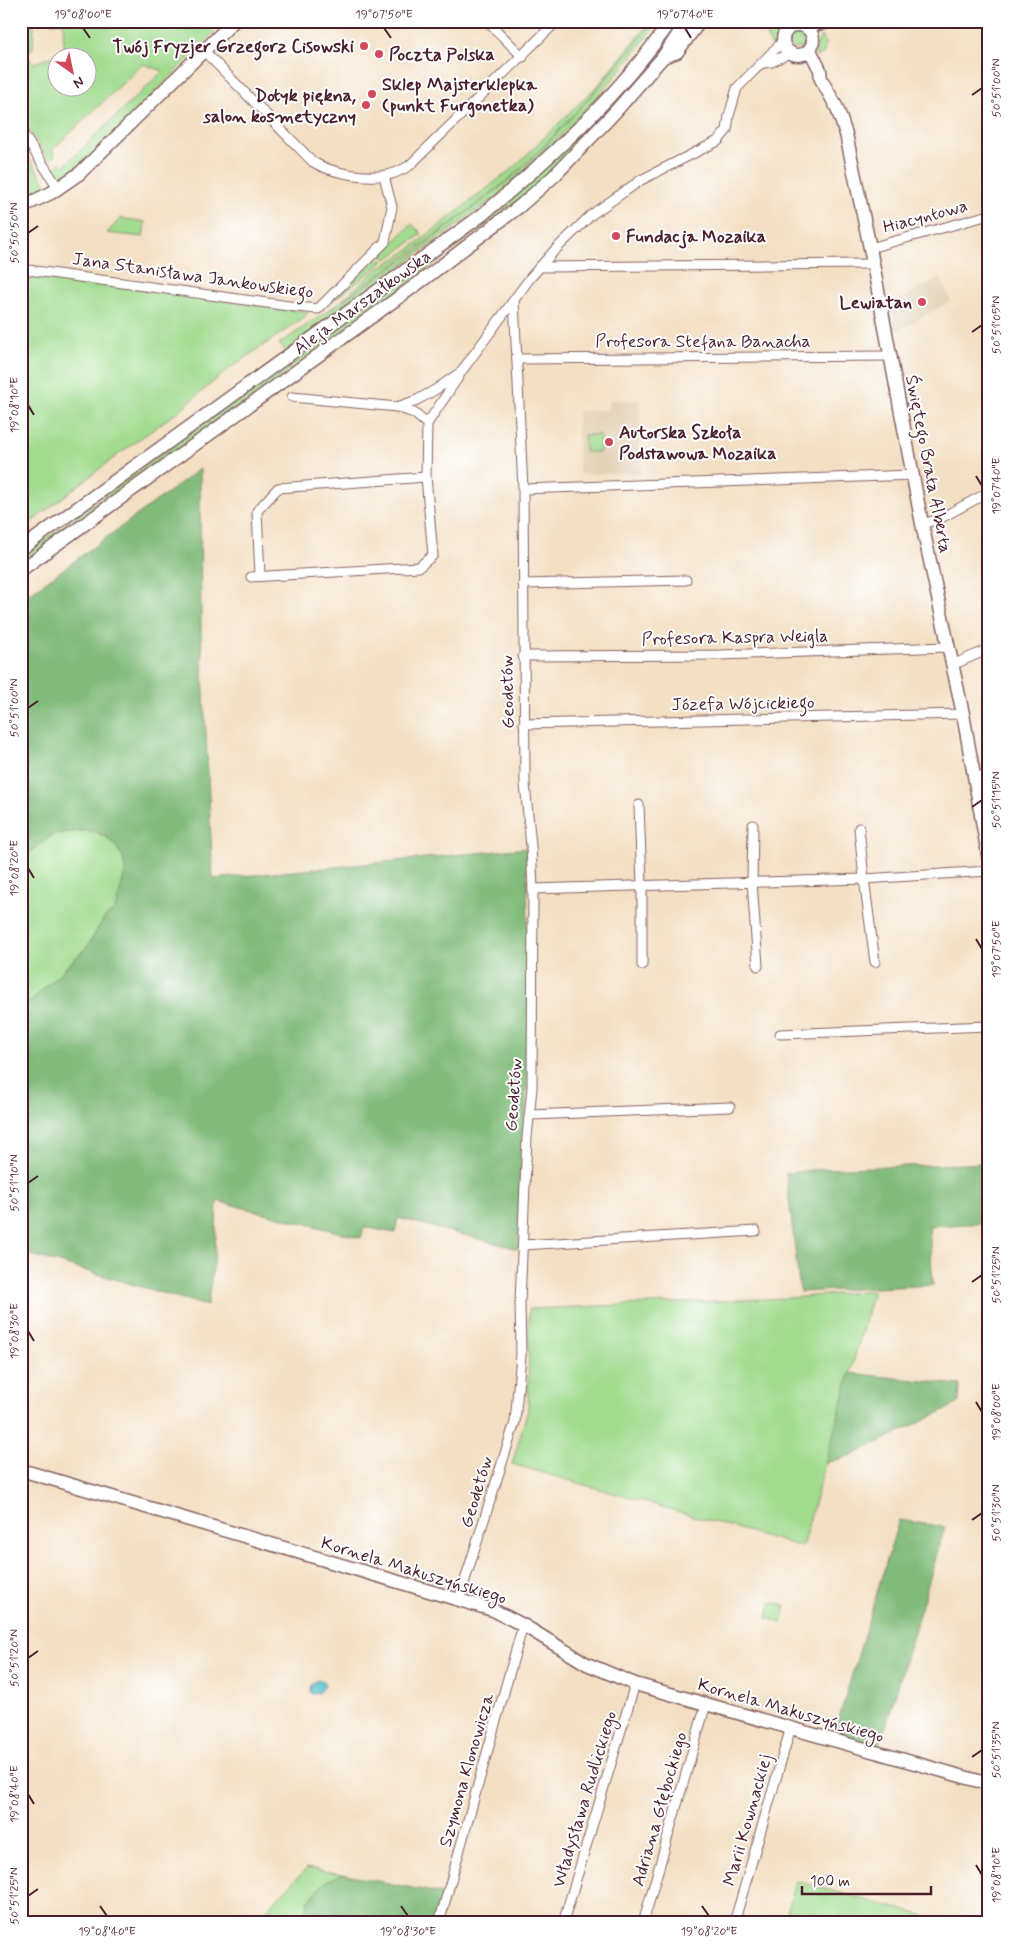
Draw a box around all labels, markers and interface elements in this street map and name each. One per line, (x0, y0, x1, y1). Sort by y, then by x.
text: 19°08'00"E (54, 7, 112, 23)
text: 19°07'50"E (355, 7, 413, 23)
text: 19°07'40"E (656, 7, 714, 23)
place label: Twój Fryzjer Grzegorz Cisowski (112, 35, 354, 61)
marker: Twój Fryzjer Grzegorz Cisowski (358, 40, 370, 52)
place label: Poczta Polska (389, 43, 495, 67)
north arrow (48, 48, 98, 98)
marker: Poczta Polska (373, 48, 385, 60)
text: 50°51'00"N (989, 59, 1005, 117)
text: N (70, 72, 87, 92)
place label: Sklep Majsterklepka (punkt Furgonetka) (382, 73, 538, 118)
place label: Dotyk piękna, salon kosmetyczny (202, 84, 356, 129)
marker: Sklep Majsterklepka (punkt Furgonetka) (366, 88, 378, 100)
marker: Dotyk piękna, salon kosmetyczny (360, 99, 372, 111)
street label: Hiacyntowa (880, 194, 970, 240)
text: 50°50'50"N (7, 202, 23, 264)
place label: Fundacja Mozaika (626, 225, 766, 249)
marker: Fundacja Mozaika (610, 230, 622, 242)
street label: Aleja Marszałkowska (289, 245, 436, 361)
street label: Jana Stanisława Jankowskiego (70, 247, 315, 307)
place label: Lewiatan (840, 291, 912, 315)
marker: Lewiatan (916, 296, 928, 308)
text: 50°51'05"N (989, 296, 1005, 354)
street label: Profesora Stefana Banacha (595, 330, 811, 354)
street label: Świętego Brata Alberta (897, 373, 957, 556)
text: 19°08'10"E (7, 377, 23, 433)
place label: Autorska Szkoła Podstawowa Mozaika (619, 421, 776, 466)
marker: Autorska Szkoła Podstawowa Mozaika (603, 436, 615, 448)
text: 19°07'40"E (989, 457, 1005, 515)
street label: Profesora Kaspra Weigla (641, 624, 829, 652)
street label: Geodetów (495, 655, 521, 729)
text: 50°51'00"N (7, 679, 23, 737)
street label: Józefa Wójcickiego (671, 691, 815, 719)
text: 50°51'15"N (989, 771, 1005, 829)
text: 19°08'20"E (7, 840, 23, 896)
text: 19°07'50"E (989, 920, 1005, 978)
street label: Geodetów (499, 1058, 529, 1133)
text: 50°51'10"N (7, 1154, 23, 1212)
text: 50°51'25"N (989, 1246, 1005, 1304)
text: 19°08'30"E (7, 1303, 23, 1359)
text: 19°08'00"E (989, 1383, 1005, 1441)
street label: Geodetów (455, 1454, 499, 1531)
text: 50°51'30"N (989, 1484, 1005, 1542)
street label: Kornela Makuszyńskiego (318, 1531, 509, 1612)
text: 50°51'20"N (7, 1629, 23, 1687)
street label: Kornela Makuszyńskiego (694, 1673, 887, 1750)
street label: Szymona Klonowicza (434, 1690, 500, 1850)
street label: Władysława Rudlickiego (547, 1708, 624, 1891)
text: 50°51'35"N (989, 1721, 1005, 1779)
street label: Adriana Głębockiego (626, 1729, 693, 1889)
street label: Marii Kownackiej (718, 1752, 778, 1889)
text: 19°08'40"E (7, 1765, 23, 1823)
text: 19°08'10"E (989, 1847, 1005, 1903)
scale bar (802, 1864, 931, 1896)
text: 50°51'25"N (7, 1867, 23, 1925)
text: 100 m (810, 1872, 850, 1892)
text: 19°08'40"E (78, 1924, 136, 1940)
text: 19°08'30"E (380, 1924, 436, 1940)
text: 19°08'20"E (681, 1924, 737, 1940)

